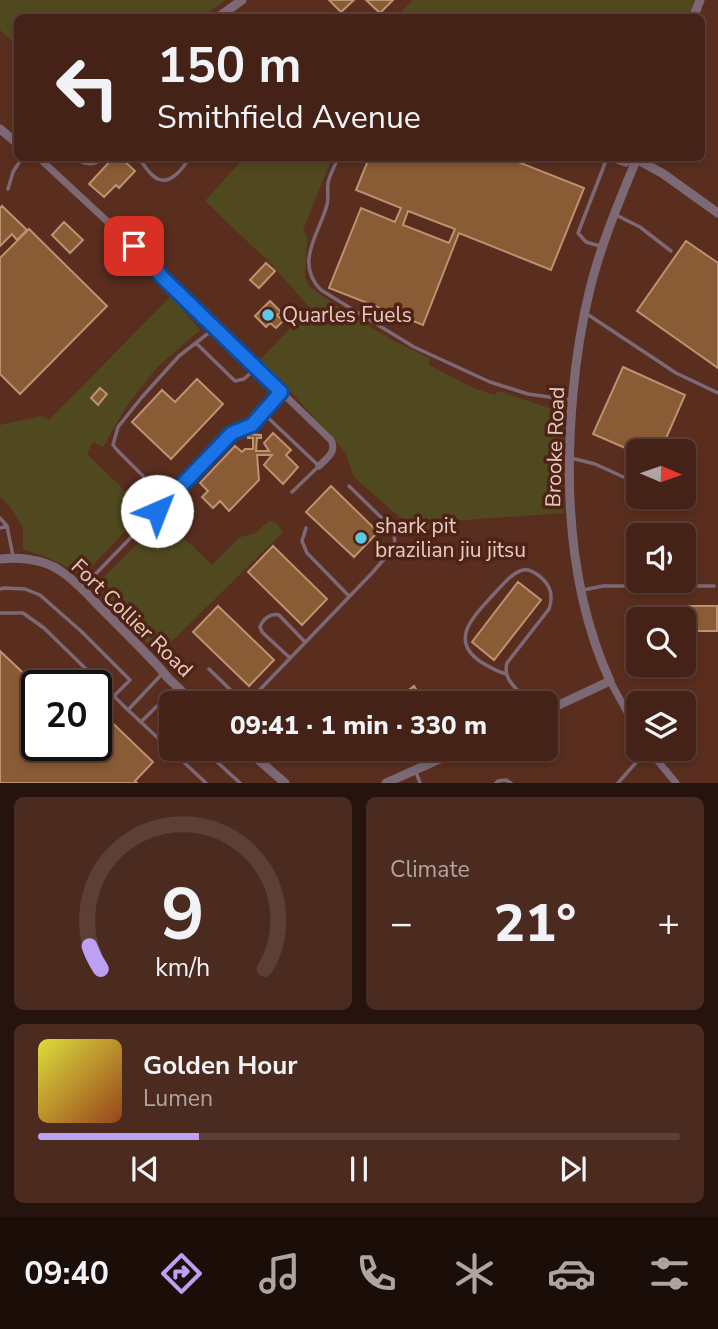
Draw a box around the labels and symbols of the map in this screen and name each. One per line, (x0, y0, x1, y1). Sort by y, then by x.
pin (104, 216, 164, 276)
place label: Quarles Fuels (282, 301, 412, 329)
marker: Quarles Fuels (260, 307, 276, 323)
street label: Brooke Road (539, 386, 571, 508)
north arrow (626, 439, 696, 509)
position arrow (120, 474, 194, 548)
place label: shark pit brazilian jiu jitsu (375, 512, 526, 564)
marker: shark pit brazilian jiu jitsu (353, 530, 369, 546)
street label: Fort Collier Road (65, 553, 199, 683)
speed limit sign: 20 (21, 670, 112, 761)

